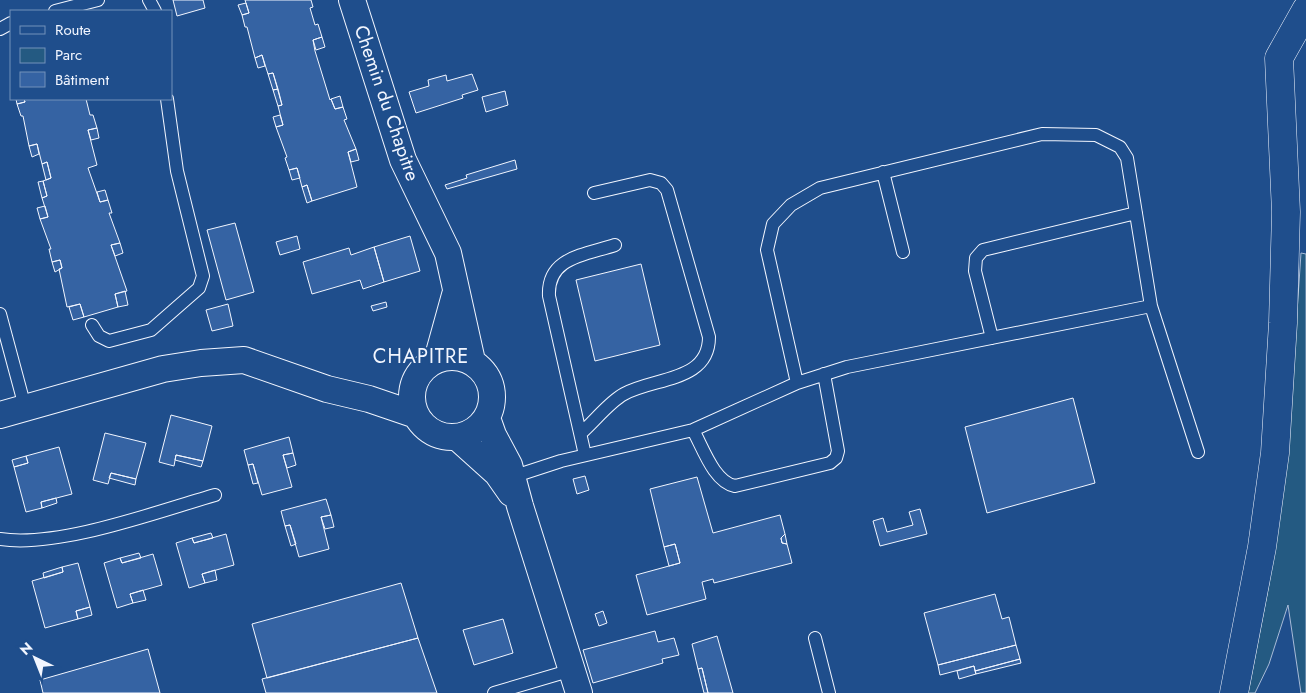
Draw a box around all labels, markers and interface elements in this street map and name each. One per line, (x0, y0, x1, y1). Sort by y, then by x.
legend (10, 10, 172, 100)
text: Route (55, 19, 91, 41)
street label: Chemin du Chapitre (348, 21, 426, 185)
text: Parc (55, 44, 82, 66)
text: Bâtiment (55, 69, 109, 91)
district label: CHAPITRE (373, 342, 469, 371)
north arrow (10, 633, 60, 683)
text: N (15, 637, 37, 660)

